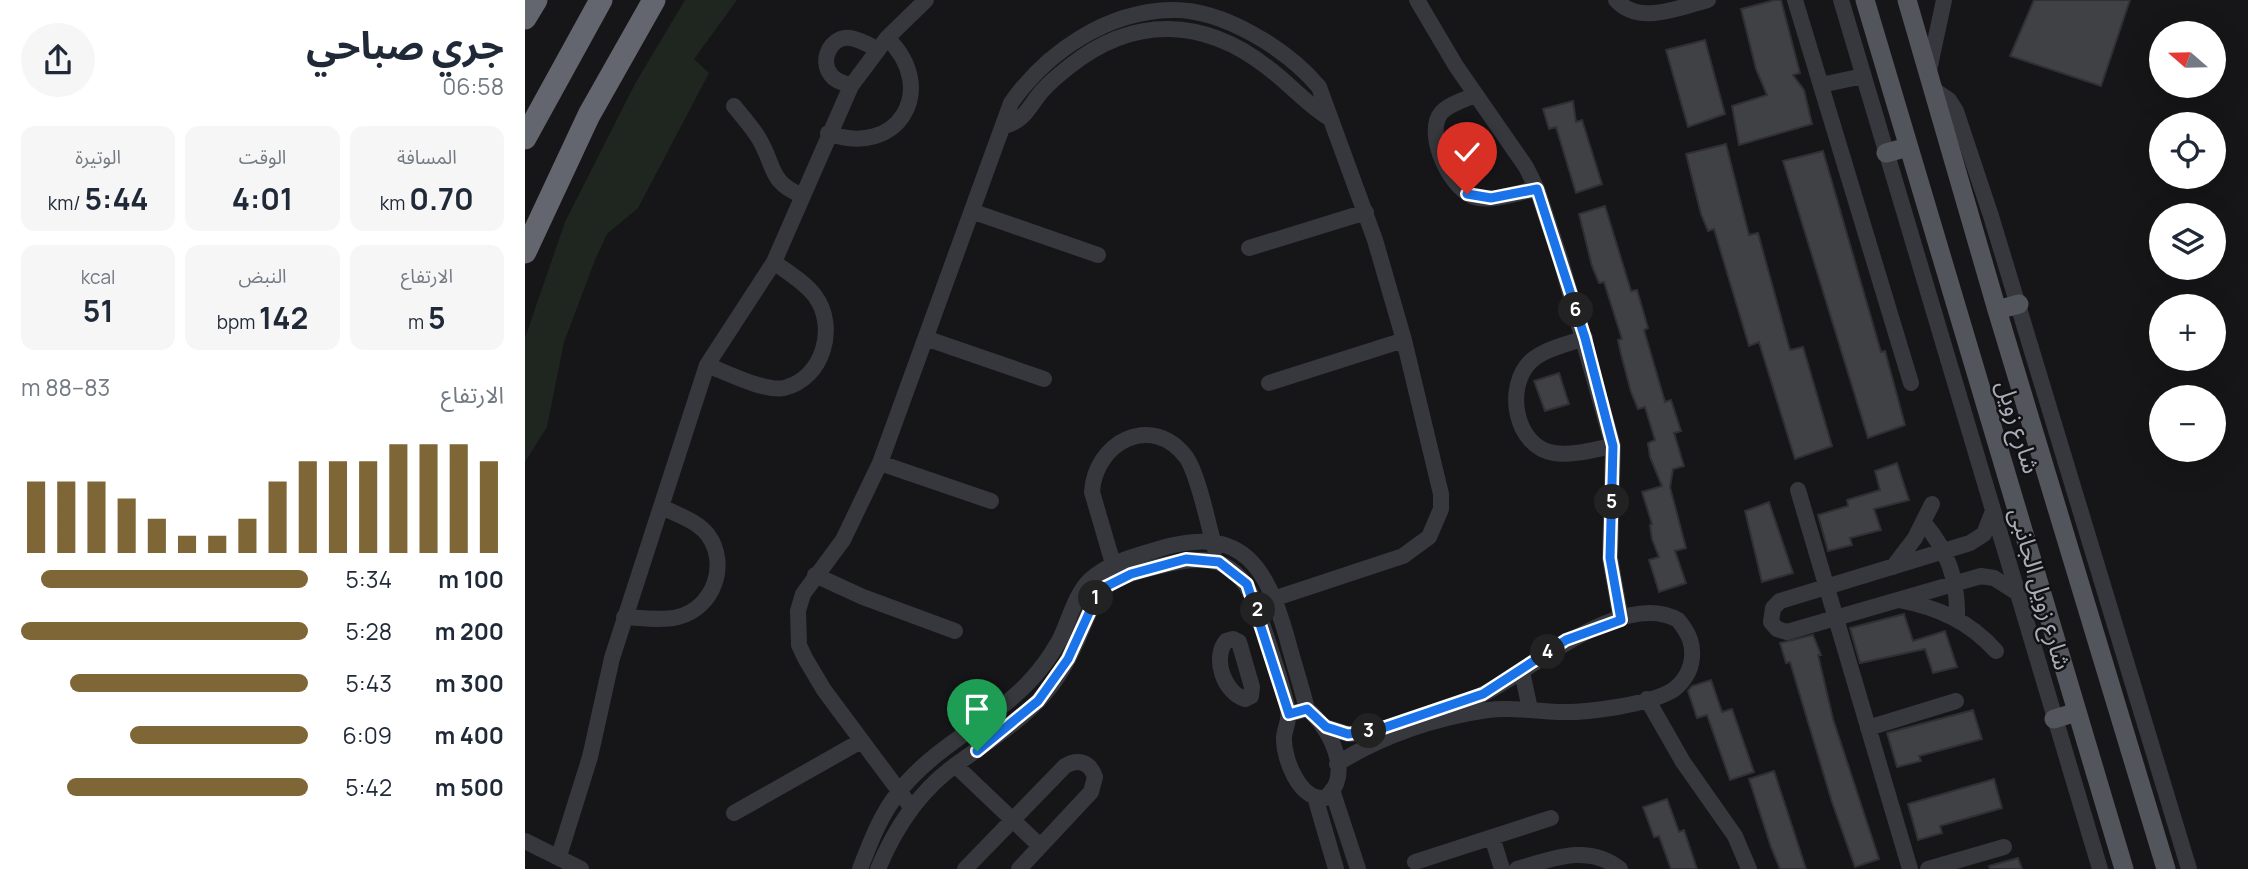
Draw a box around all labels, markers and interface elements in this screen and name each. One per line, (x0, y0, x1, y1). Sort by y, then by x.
text: جري صباحي (306, 18, 504, 70)
north arrow (2149, 21, 2226, 98)
map controls (2149, 21, 2226, 462)
button: share (21, 23, 95, 97)
text: 06:58 (442, 70, 504, 102)
button: locate (2149, 112, 2226, 189)
pin (1437, 122, 1497, 194)
icon: check (1448, 133, 1486, 171)
text: الوتيرة (75, 144, 121, 170)
text: الوقت (239, 144, 286, 170)
text: المسافة (397, 144, 457, 170)
text: 5:44 (85, 178, 149, 219)
text: 4:01 (232, 178, 293, 219)
text: 0.70 (409, 178, 474, 219)
text: /km (48, 190, 85, 216)
text: km (380, 190, 409, 216)
button: layers (2149, 203, 2226, 280)
text: النبض (238, 263, 287, 289)
text: الارتفاع (401, 263, 453, 289)
text: kcal (81, 264, 116, 290)
text: 51 (83, 290, 114, 331)
pin: 6 (1559, 292, 1593, 328)
button: + (2149, 294, 2226, 371)
text: 6 (1570, 296, 1581, 322)
text: 142 (259, 297, 308, 338)
text: 5 (428, 297, 446, 338)
text: bpm (217, 309, 259, 335)
text: m (408, 309, 428, 335)
text: 83–88 m (21, 371, 110, 403)
street label: شارع زويل (1988, 376, 2049, 478)
text: الارتفاع (441, 378, 504, 410)
button: − (2149, 385, 2226, 462)
pin: 5 (1595, 484, 1629, 520)
text: 5 (1606, 488, 1617, 514)
street label: شارع زويل الجانبى (2001, 504, 2080, 674)
text: 5:34 (346, 563, 392, 595)
text: 100 m (438, 563, 504, 595)
pin: 1 (1079, 580, 1113, 616)
text: 1 (1091, 584, 1100, 610)
pin: 2 (1241, 592, 1275, 628)
text: 2 (1252, 596, 1263, 622)
text: 5:28 (345, 615, 392, 647)
text: 200 m (435, 615, 504, 647)
pin: 4 (1531, 634, 1565, 670)
text: 4 (1542, 638, 1553, 664)
text: 5:43 (346, 667, 392, 699)
text: 300 m (435, 667, 504, 699)
pin (947, 679, 1007, 751)
icon: arrive (958, 690, 996, 728)
pin: 3 (1351, 714, 1387, 748)
text: 3 (1363, 717, 1374, 743)
text: 6:09 (343, 719, 392, 751)
text: 400 m (434, 719, 504, 751)
text: 5:42 (345, 771, 392, 803)
text: 500 m (435, 771, 504, 803)

